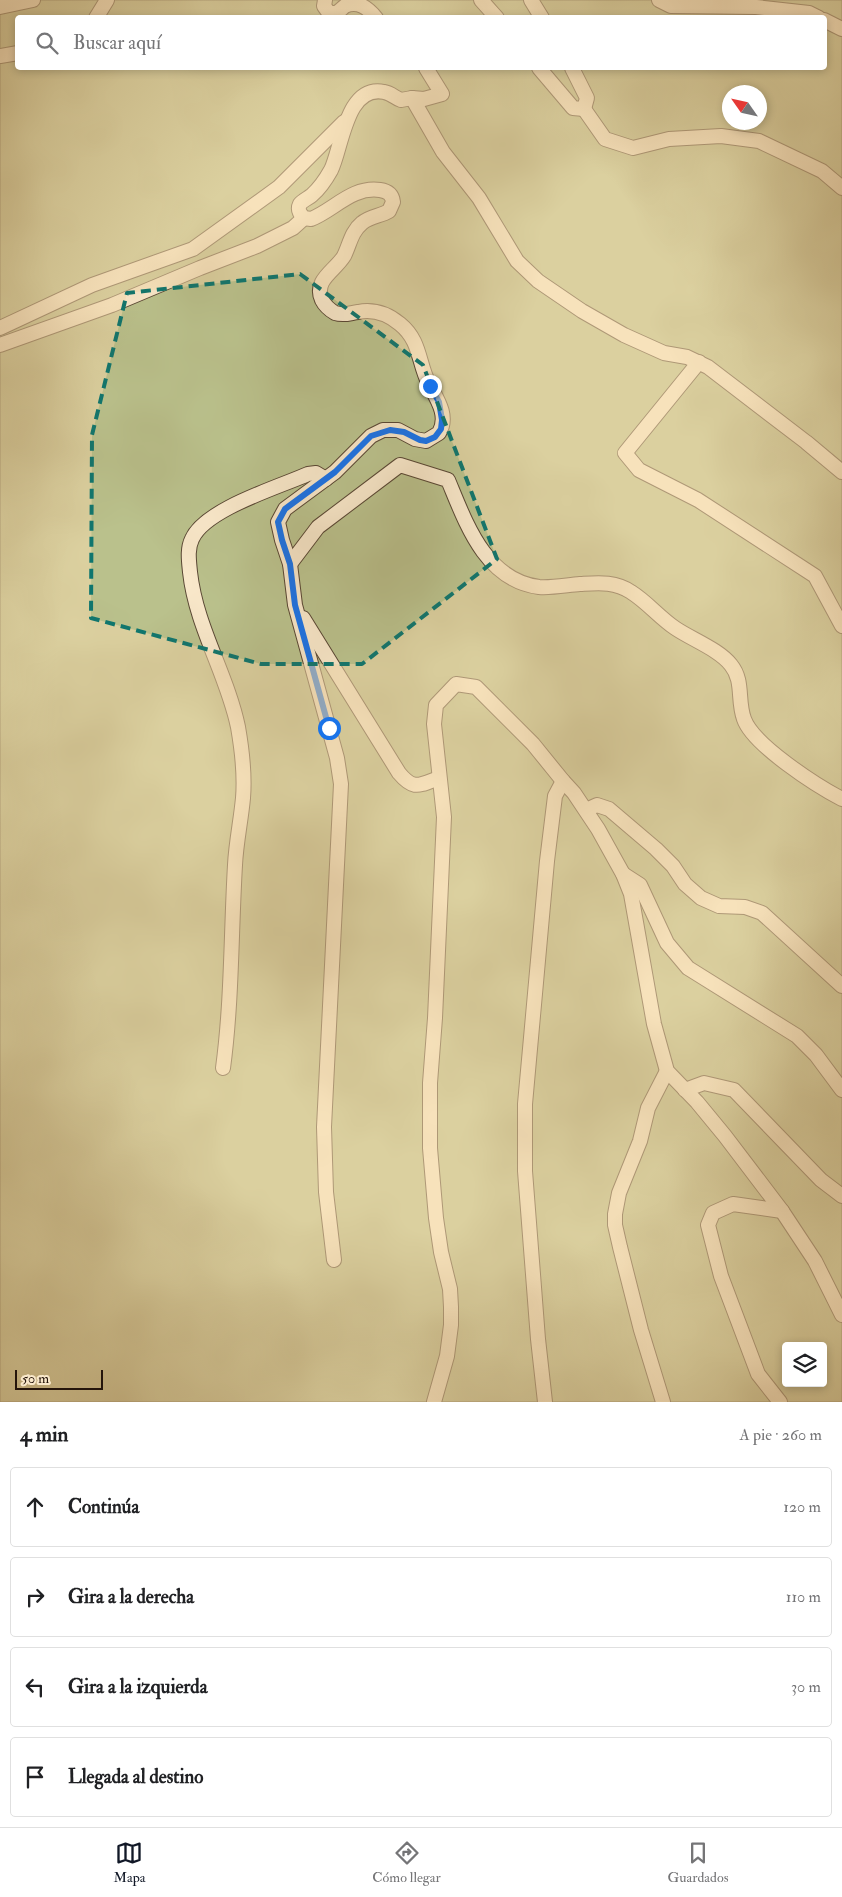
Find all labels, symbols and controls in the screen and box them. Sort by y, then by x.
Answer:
search box [15,15,827,70]
icon: search [33,29,61,57]
text: Buscar aquí [73,31,161,55]
north arrow [722,85,767,130]
route end [419,375,442,398]
route start [318,717,341,740]
map controls [782,1342,827,1387]
button: layers [782,1342,827,1387]
scale bar [15,1367,102,1390]
text: 50 m [22,1370,49,1387]
text: 4 min [20,1421,68,1448]
text: A pie · 260 m [740,1425,822,1445]
icon: ahead [21,1493,49,1521]
text: Continúa [68,1495,139,1519]
text: 120 m [783,1497,821,1517]
icon: right [21,1583,49,1611]
text: Gira a la derecha [68,1585,194,1609]
text: 110 m [786,1587,821,1607]
icon: left [21,1673,49,1701]
text: Gira a la izquierda [68,1675,207,1699]
text: 30 m [791,1677,821,1697]
icon: arrive [21,1763,49,1791]
text: Llegada al destino [68,1765,203,1789]
tab: Mapa [113,1839,145,1886]
tab: Cómo llegar [372,1839,441,1886]
tab: Guardados [668,1839,729,1886]

